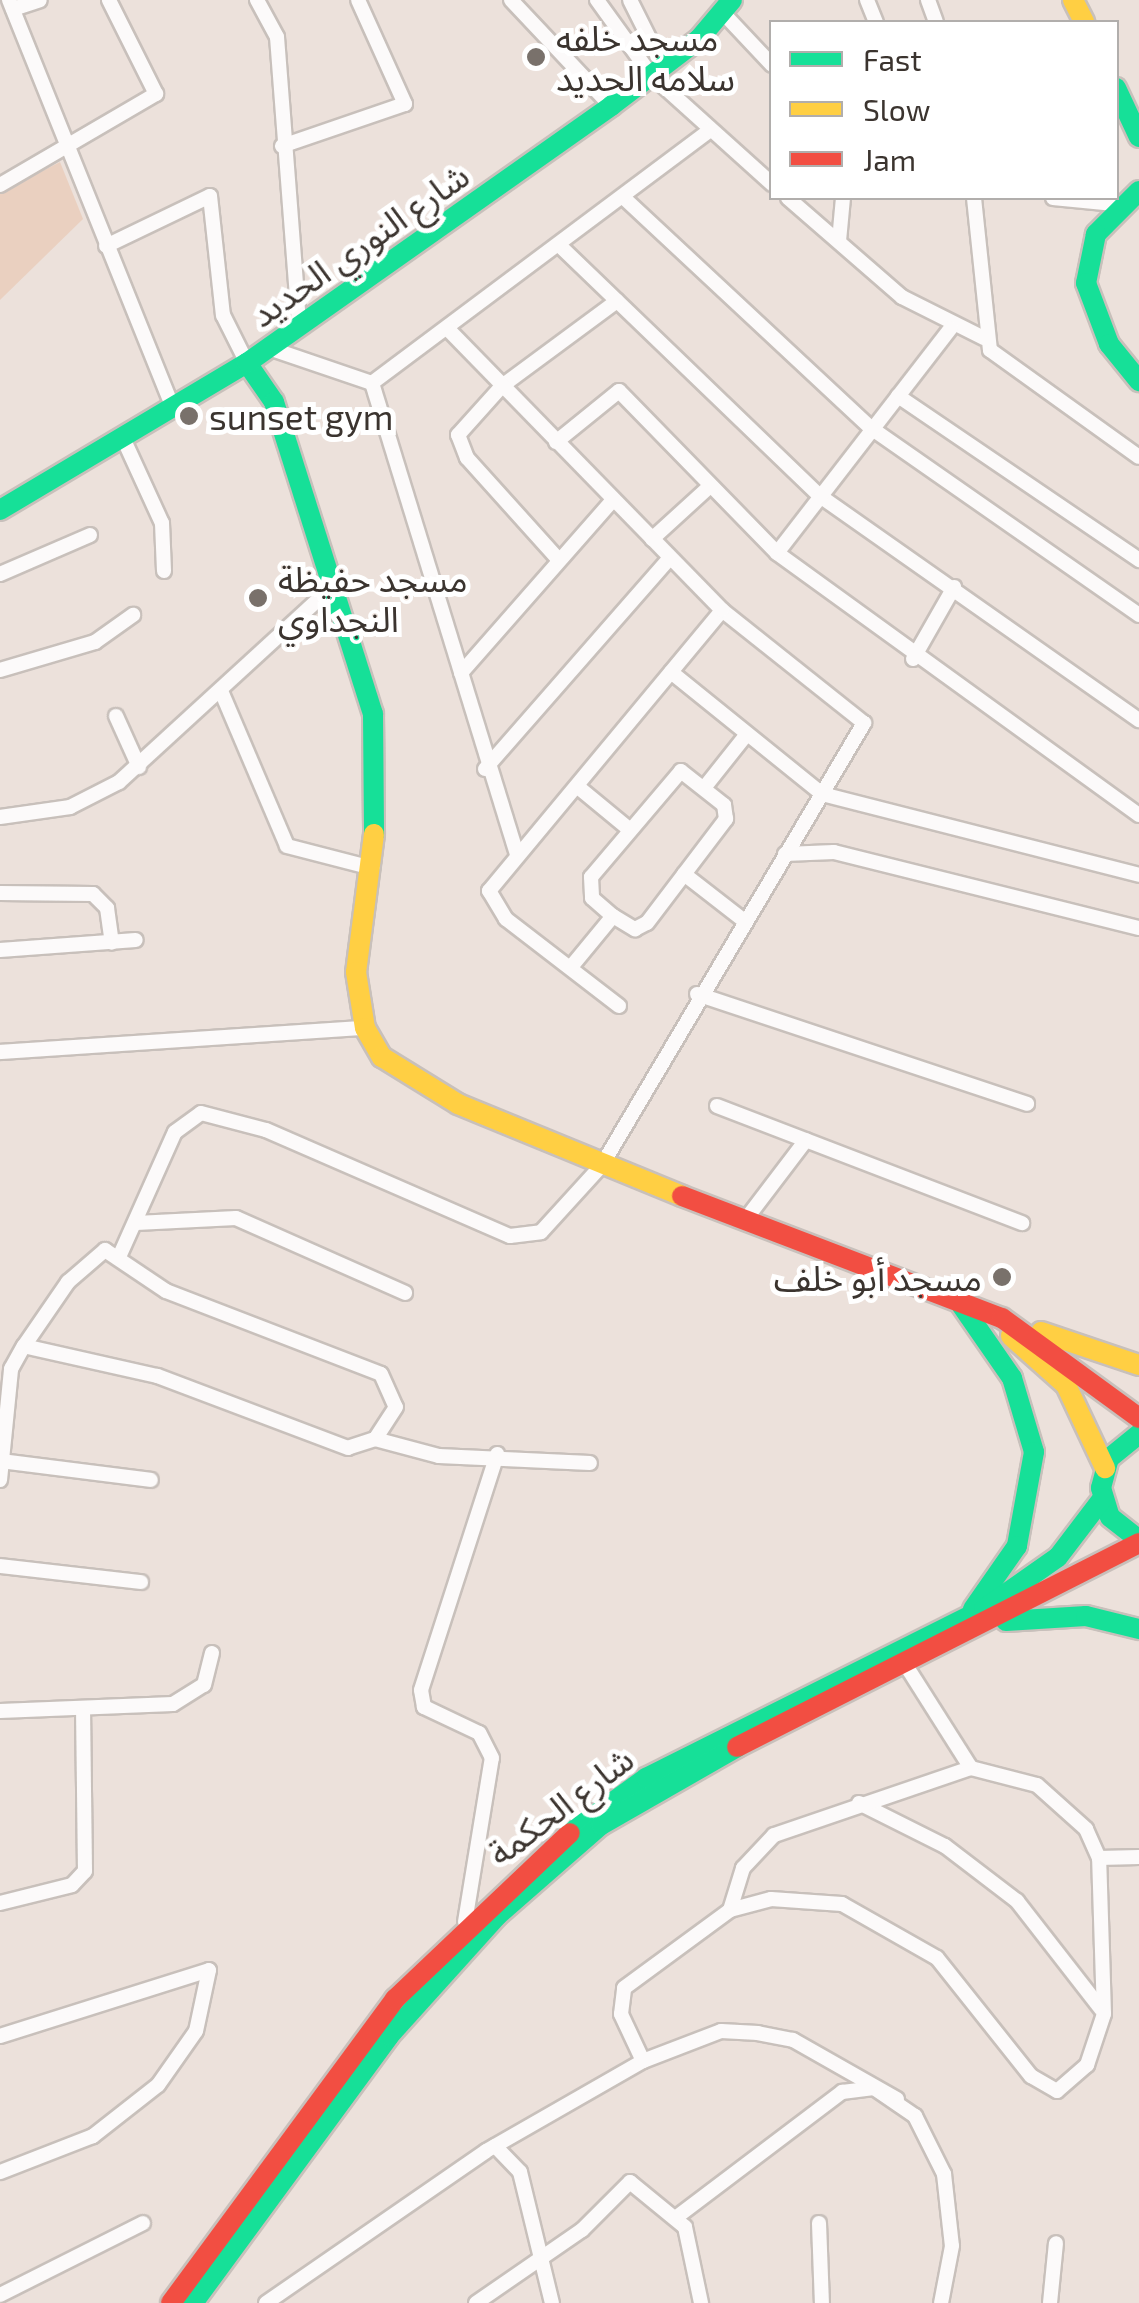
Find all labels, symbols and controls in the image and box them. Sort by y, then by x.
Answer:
place label: مسجد خلفه سلامه الحديد [556,16,735,98]
legend [769,20,1119,200]
text: Fast [863,41,922,77]
marker: مسجد خلفه سلامه الحديد [525,46,547,68]
text: Slow [863,91,930,127]
text: Jam [863,141,916,177]
street label: شارع النوري الحديد [242,153,476,335]
place label: sunset gym [209,395,393,437]
marker: sunset gym [178,405,200,427]
place label: مسجد حفيظة النجداوي [278,557,468,639]
marker: مسجد حفيظة النجداوي [247,587,269,609]
place label: مسجد أبو خلف [774,1256,982,1298]
marker: مسجد أبو خلف [991,1266,1013,1288]
street label: شارع الحكمة [479,1737,641,1873]

